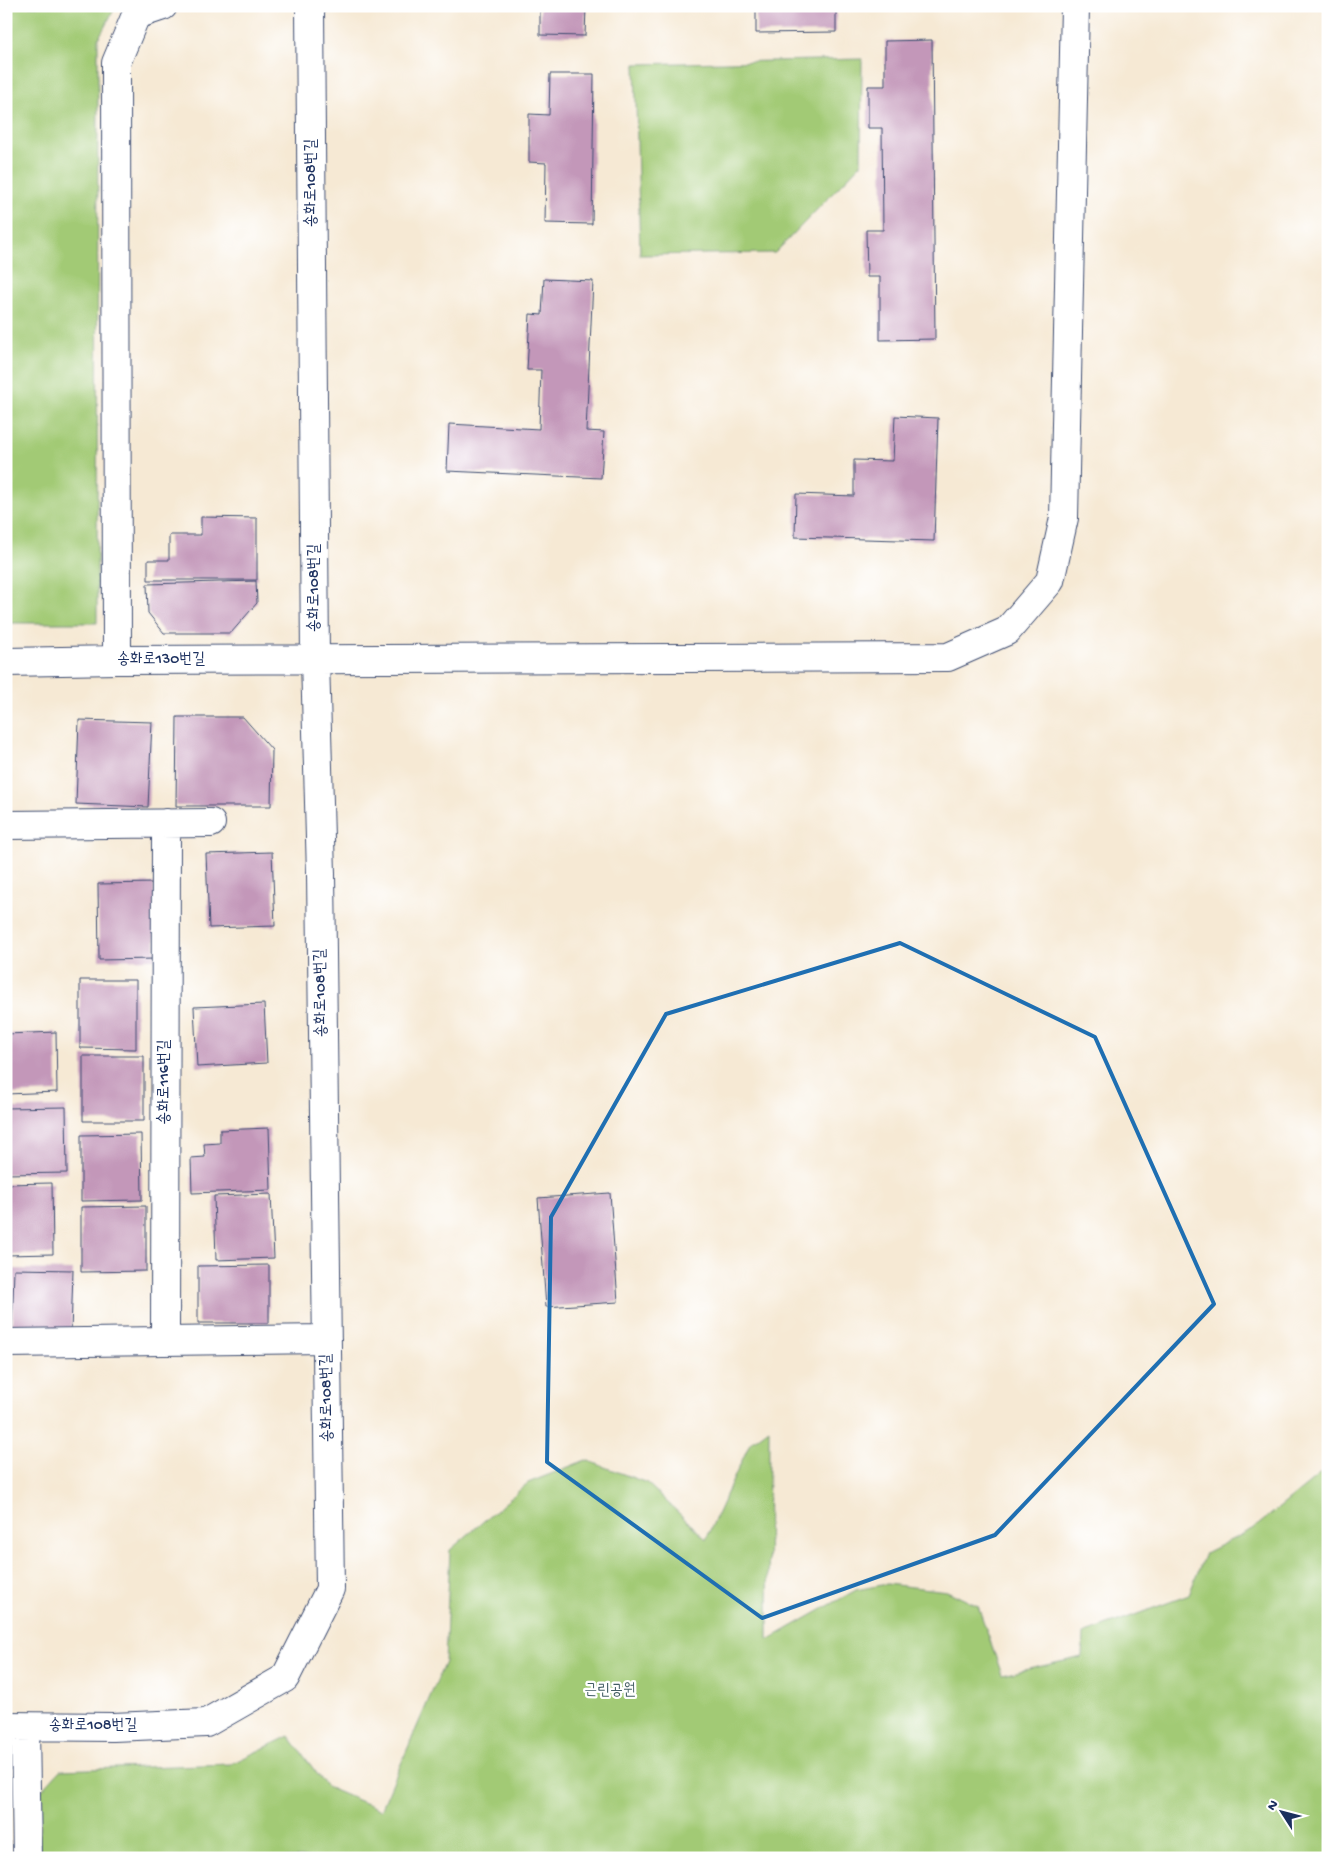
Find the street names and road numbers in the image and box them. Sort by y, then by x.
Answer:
street label: 송화로108번길 [302,139,322,227]
street label: 송화로108번길 [305,544,325,632]
street label: 송화로130번길 [117,650,205,670]
street label: 송화로108번길 [311,948,332,1038]
street label: 송화로116번길 [155,1039,175,1125]
street label: 송화로108번길 [317,1353,338,1443]
street label: 송화로108번길 [49,1716,137,1736]

